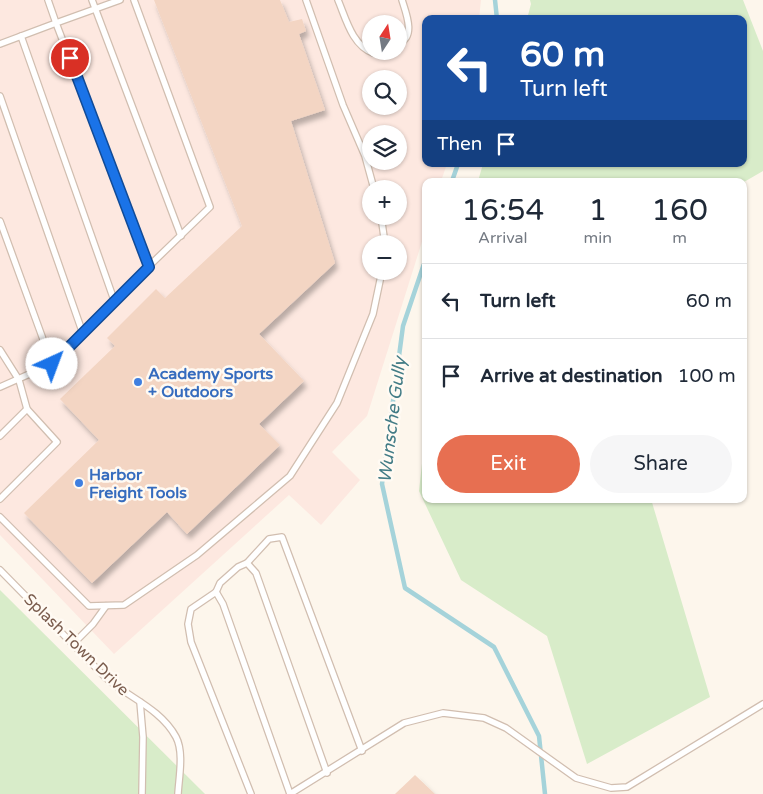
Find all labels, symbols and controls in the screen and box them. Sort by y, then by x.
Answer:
north arrow [362,15,408,60]
map controls [362,15,407,280]
text: 60 m [520,34,605,76]
icon: left [437,35,502,100]
pin [49,37,91,79]
icon: arrive [56,44,84,72]
button: search [362,70,407,115]
text: Turn left [520,76,608,102]
button: layers [362,125,407,170]
icon: arrive [492,130,520,158]
text: Then [437,133,482,155]
button: + [362,180,407,225]
text: 16:54 [461,192,544,229]
text: 1 [588,192,607,229]
text: 160 [651,192,708,229]
text: Arrival [478,228,528,248]
text: min [584,228,612,248]
text: m [672,228,687,248]
button: − [362,235,407,280]
icon: left [437,287,465,315]
text: Turn left [480,290,556,312]
text: 60 m [686,290,732,312]
position arrow [25,337,77,389]
water label: Wunsche Gully [373,353,411,484]
icon: arrive [437,362,465,390]
place label: Academy Sports + Outdoors [148,364,274,402]
text: Arrive at destination [480,365,663,387]
text: 100 m [678,365,736,387]
marker: Academy Sports + Outdoors [132,376,144,388]
button: Exit [437,435,580,493]
button: Share [590,435,732,493]
place label: Harbor Freight Tools [89,465,187,503]
marker: Harbor Freight Tools [73,477,85,489]
street label: Splash Town Drive [19,589,133,700]

